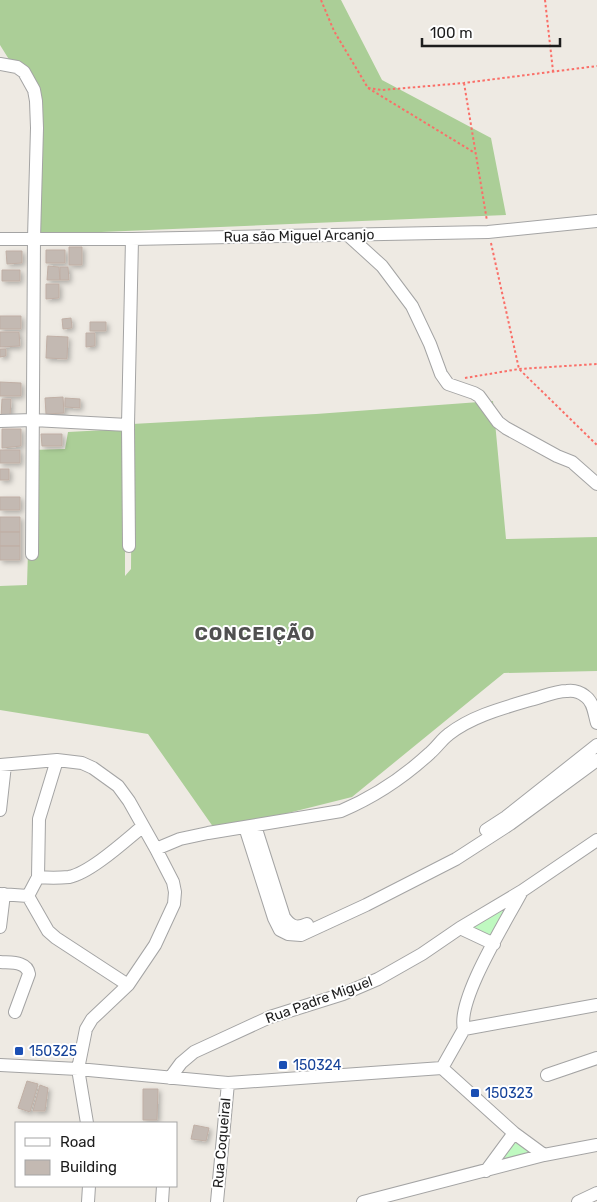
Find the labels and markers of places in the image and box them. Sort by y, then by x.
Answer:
place label: 150325 [29,1043,77,1060]
marker: 150325 [13,1045,25,1057]
place label: 150324 [293,1057,342,1074]
marker: 150324 [277,1059,289,1071]
place label: 150323 [485,1085,533,1102]
marker: 150323 [469,1087,481,1099]

